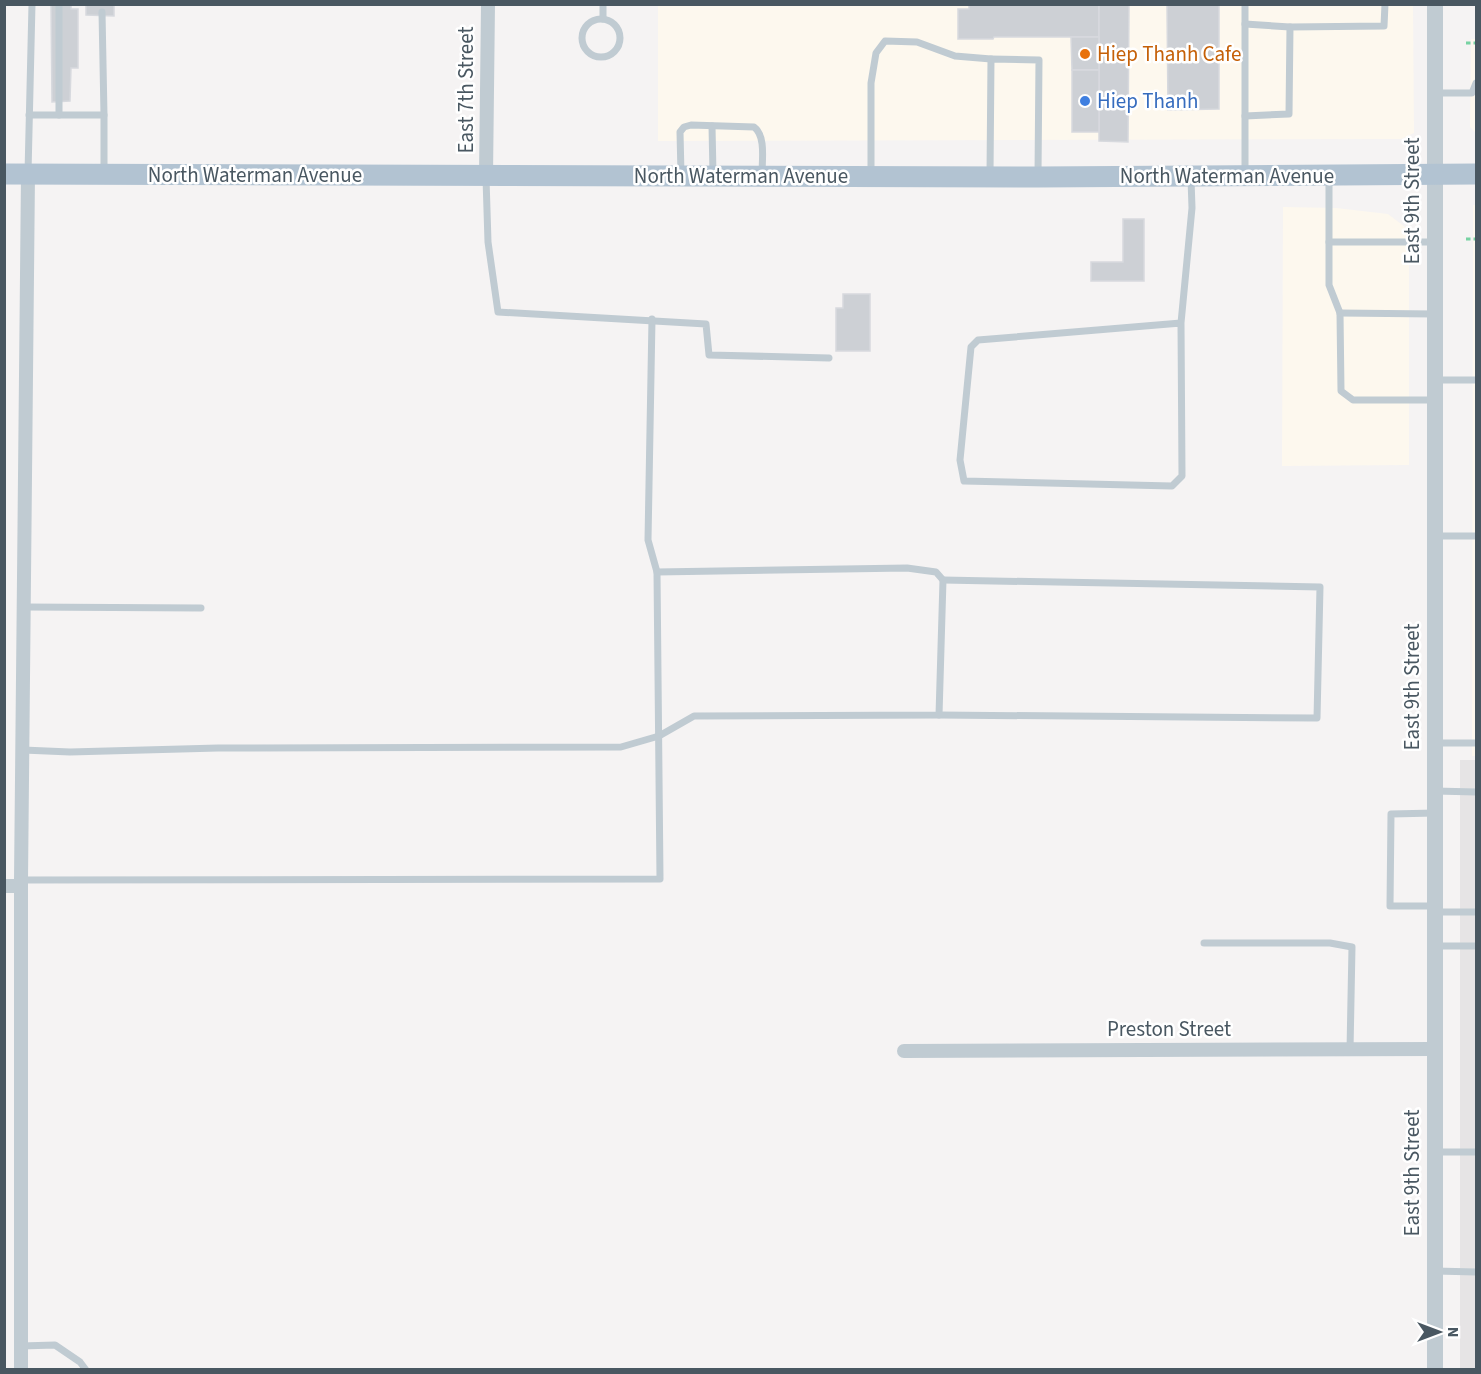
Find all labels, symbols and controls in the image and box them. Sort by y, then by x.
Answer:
street label: East 7th Street [451,26,481,154]
place label: Hiep Thanh Cafe [1097,39,1241,69]
marker: Hiep Thanh Cafe [1078,47,1092,61]
place label: Hiep Thanh [1097,86,1198,116]
marker: Hiep Thanh [1078,94,1092,108]
street label: East 9th Street [1397,137,1427,265]
street label: North Waterman Avenue [148,160,362,190]
street label: North Waterman Avenue [634,161,848,191]
street label: North Waterman Avenue [1120,161,1334,191]
street label: East 9th Street [1397,623,1427,751]
street label: Preston Street [1107,1014,1231,1044]
street label: East 9th Street [1397,1109,1427,1237]
north arrow [1409,1302,1469,1362]
text: N [1442,1327,1464,1337]

